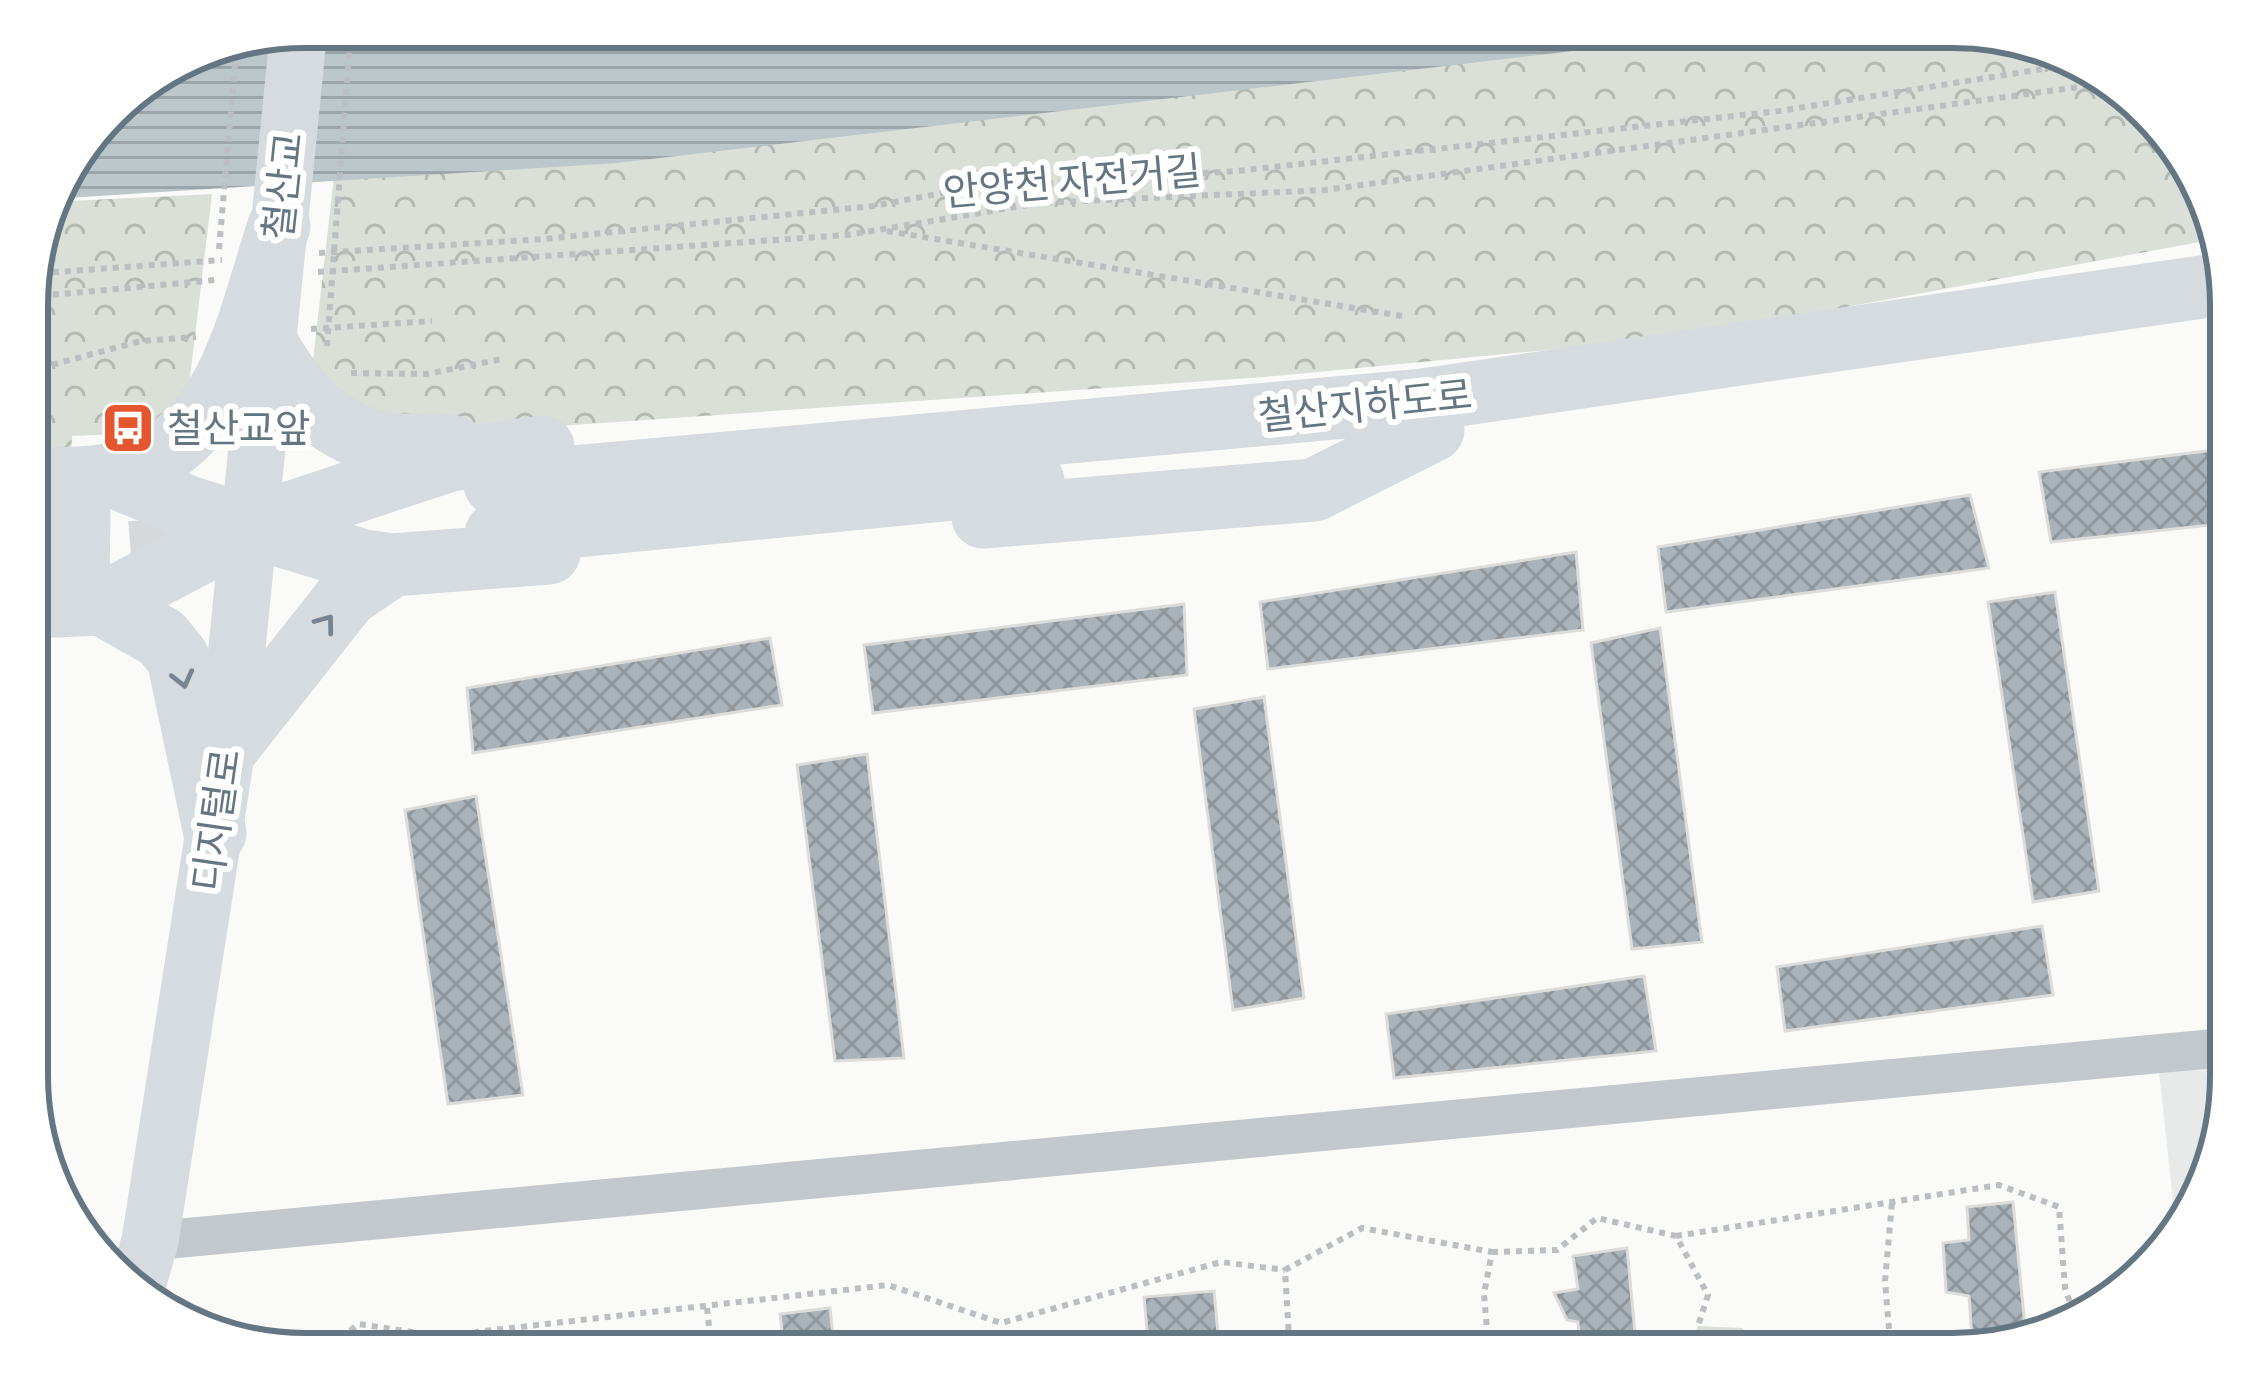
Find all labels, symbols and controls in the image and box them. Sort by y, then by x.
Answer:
street label: 철산교 [252,130,318,243]
street label: 안양천 자전거길 [941,144,1204,222]
street label: 철산지하도로 [1255,368,1475,446]
bus stop icon: 철산교앞 [100,400,156,456]
place label: 철산교앞 [167,402,311,458]
one-way arrow [311,615,333,637]
one-way arrow [169,668,194,689]
street label: 디지털로 [180,745,256,895]

